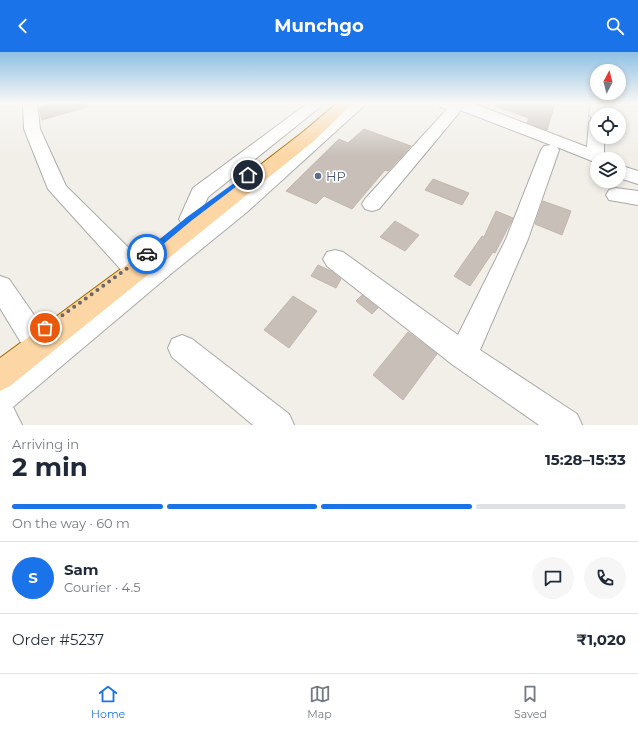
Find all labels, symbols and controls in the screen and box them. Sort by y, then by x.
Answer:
icon: back [12,15,34,37]
text: Munchgo [274,15,364,37]
icon: search [604,15,626,37]
north arrow [590,64,626,100]
map controls [590,64,626,188]
button: locate [590,108,626,144]
button: layers [590,152,626,188]
pin [231,158,265,192]
icon: home [237,164,259,186]
place label: HP [326,168,346,184]
marker: HP [313,171,323,181]
courier [127,234,167,274]
icon: car [136,243,158,265]
pin [28,311,62,345]
icon: bag [34,317,56,339]
text: Arriving in [12,436,79,452]
text: 15:28–15:33 [545,450,626,469]
text: 2 min [12,451,88,483]
text: On the way · 60 m [12,515,130,531]
button: chat [532,557,574,599]
button: phone [584,557,626,599]
text: Sam [64,560,99,579]
text: S [28,568,38,587]
text: Courier · 4.5 [64,579,141,595]
text: Order #5237 [12,630,104,649]
text: ₹1,020 [576,630,626,649]
tab: Home [91,683,125,721]
tab: Map [307,683,332,721]
tab: Saved [514,683,547,721]

